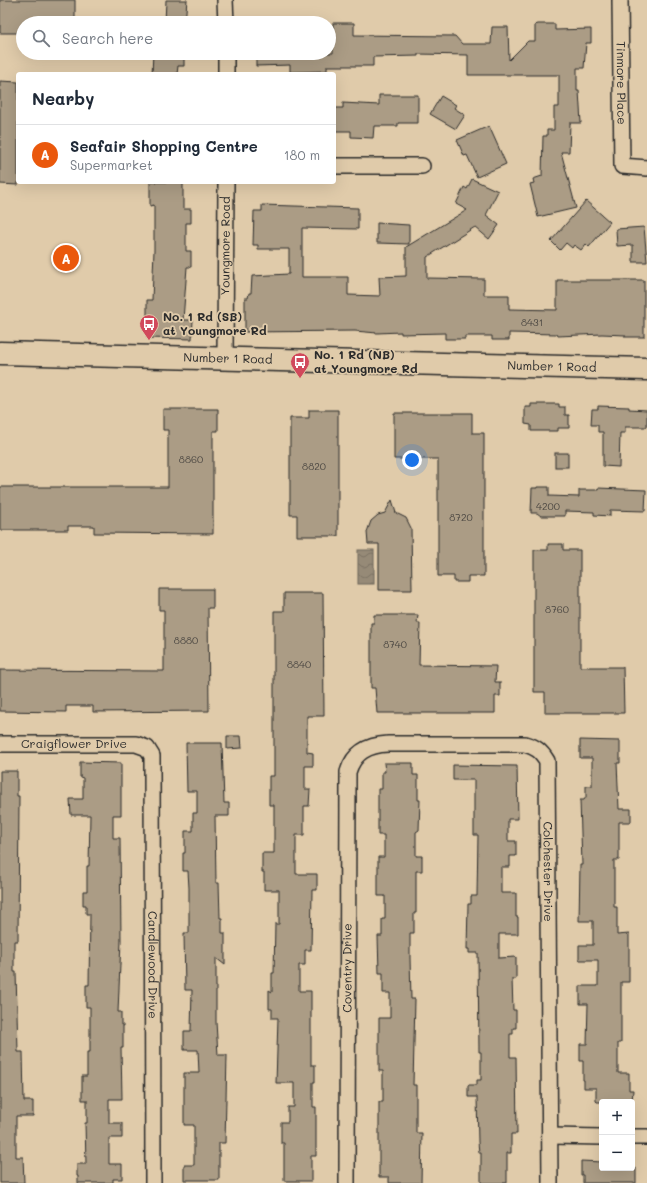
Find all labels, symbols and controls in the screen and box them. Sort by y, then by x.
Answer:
search box [16,16,336,60]
icon: search [30,27,52,49]
text: Search here [62,28,153,48]
street label: Tinmore Place [613,41,631,125]
text: Nearby [32,87,94,109]
text: Seafair Shopping Centre [70,136,258,156]
text: A [40,146,50,163]
text: 180 m [284,146,320,163]
text: Supermarket [70,156,153,173]
street label: Youngmore Road [216,196,233,296]
pin: A [53,243,79,273]
place label: No. 1 Rd (SB) at Youngmore Rd [163,308,267,338]
bus stop icon: No. 1 Rd (SB) at Youngmore Rd [138,313,160,341]
house number: 8431 [521,315,543,329]
place label: No. 1 Rd (NB) at Youngmore Rd [314,346,418,376]
street label: Number 1 Road [183,349,273,367]
bus stop icon: No. 1 Rd (NB) at Youngmore Rd [289,351,311,379]
street label: Number 1 Road [507,357,597,375]
your location [402,450,422,470]
house number: 8860 [179,452,203,466]
house number: 8820 [302,459,326,473]
house number: 4200 [536,499,560,513]
house number: 8720 [449,510,473,524]
house number: 8760 [545,602,569,616]
house number: 8880 [174,633,198,647]
house number: 8740 [383,637,407,651]
house number: 8840 [287,657,311,671]
street label: Craigflower Drive [21,735,127,751]
street label: Colchester Drive [540,821,557,922]
street label: Candlewood Drive [145,911,162,1019]
street label: Coventry Drive [338,923,355,1013]
map controls [599,1099,635,1171]
button: + [599,1099,635,1135]
button: − [599,1135,635,1171]

